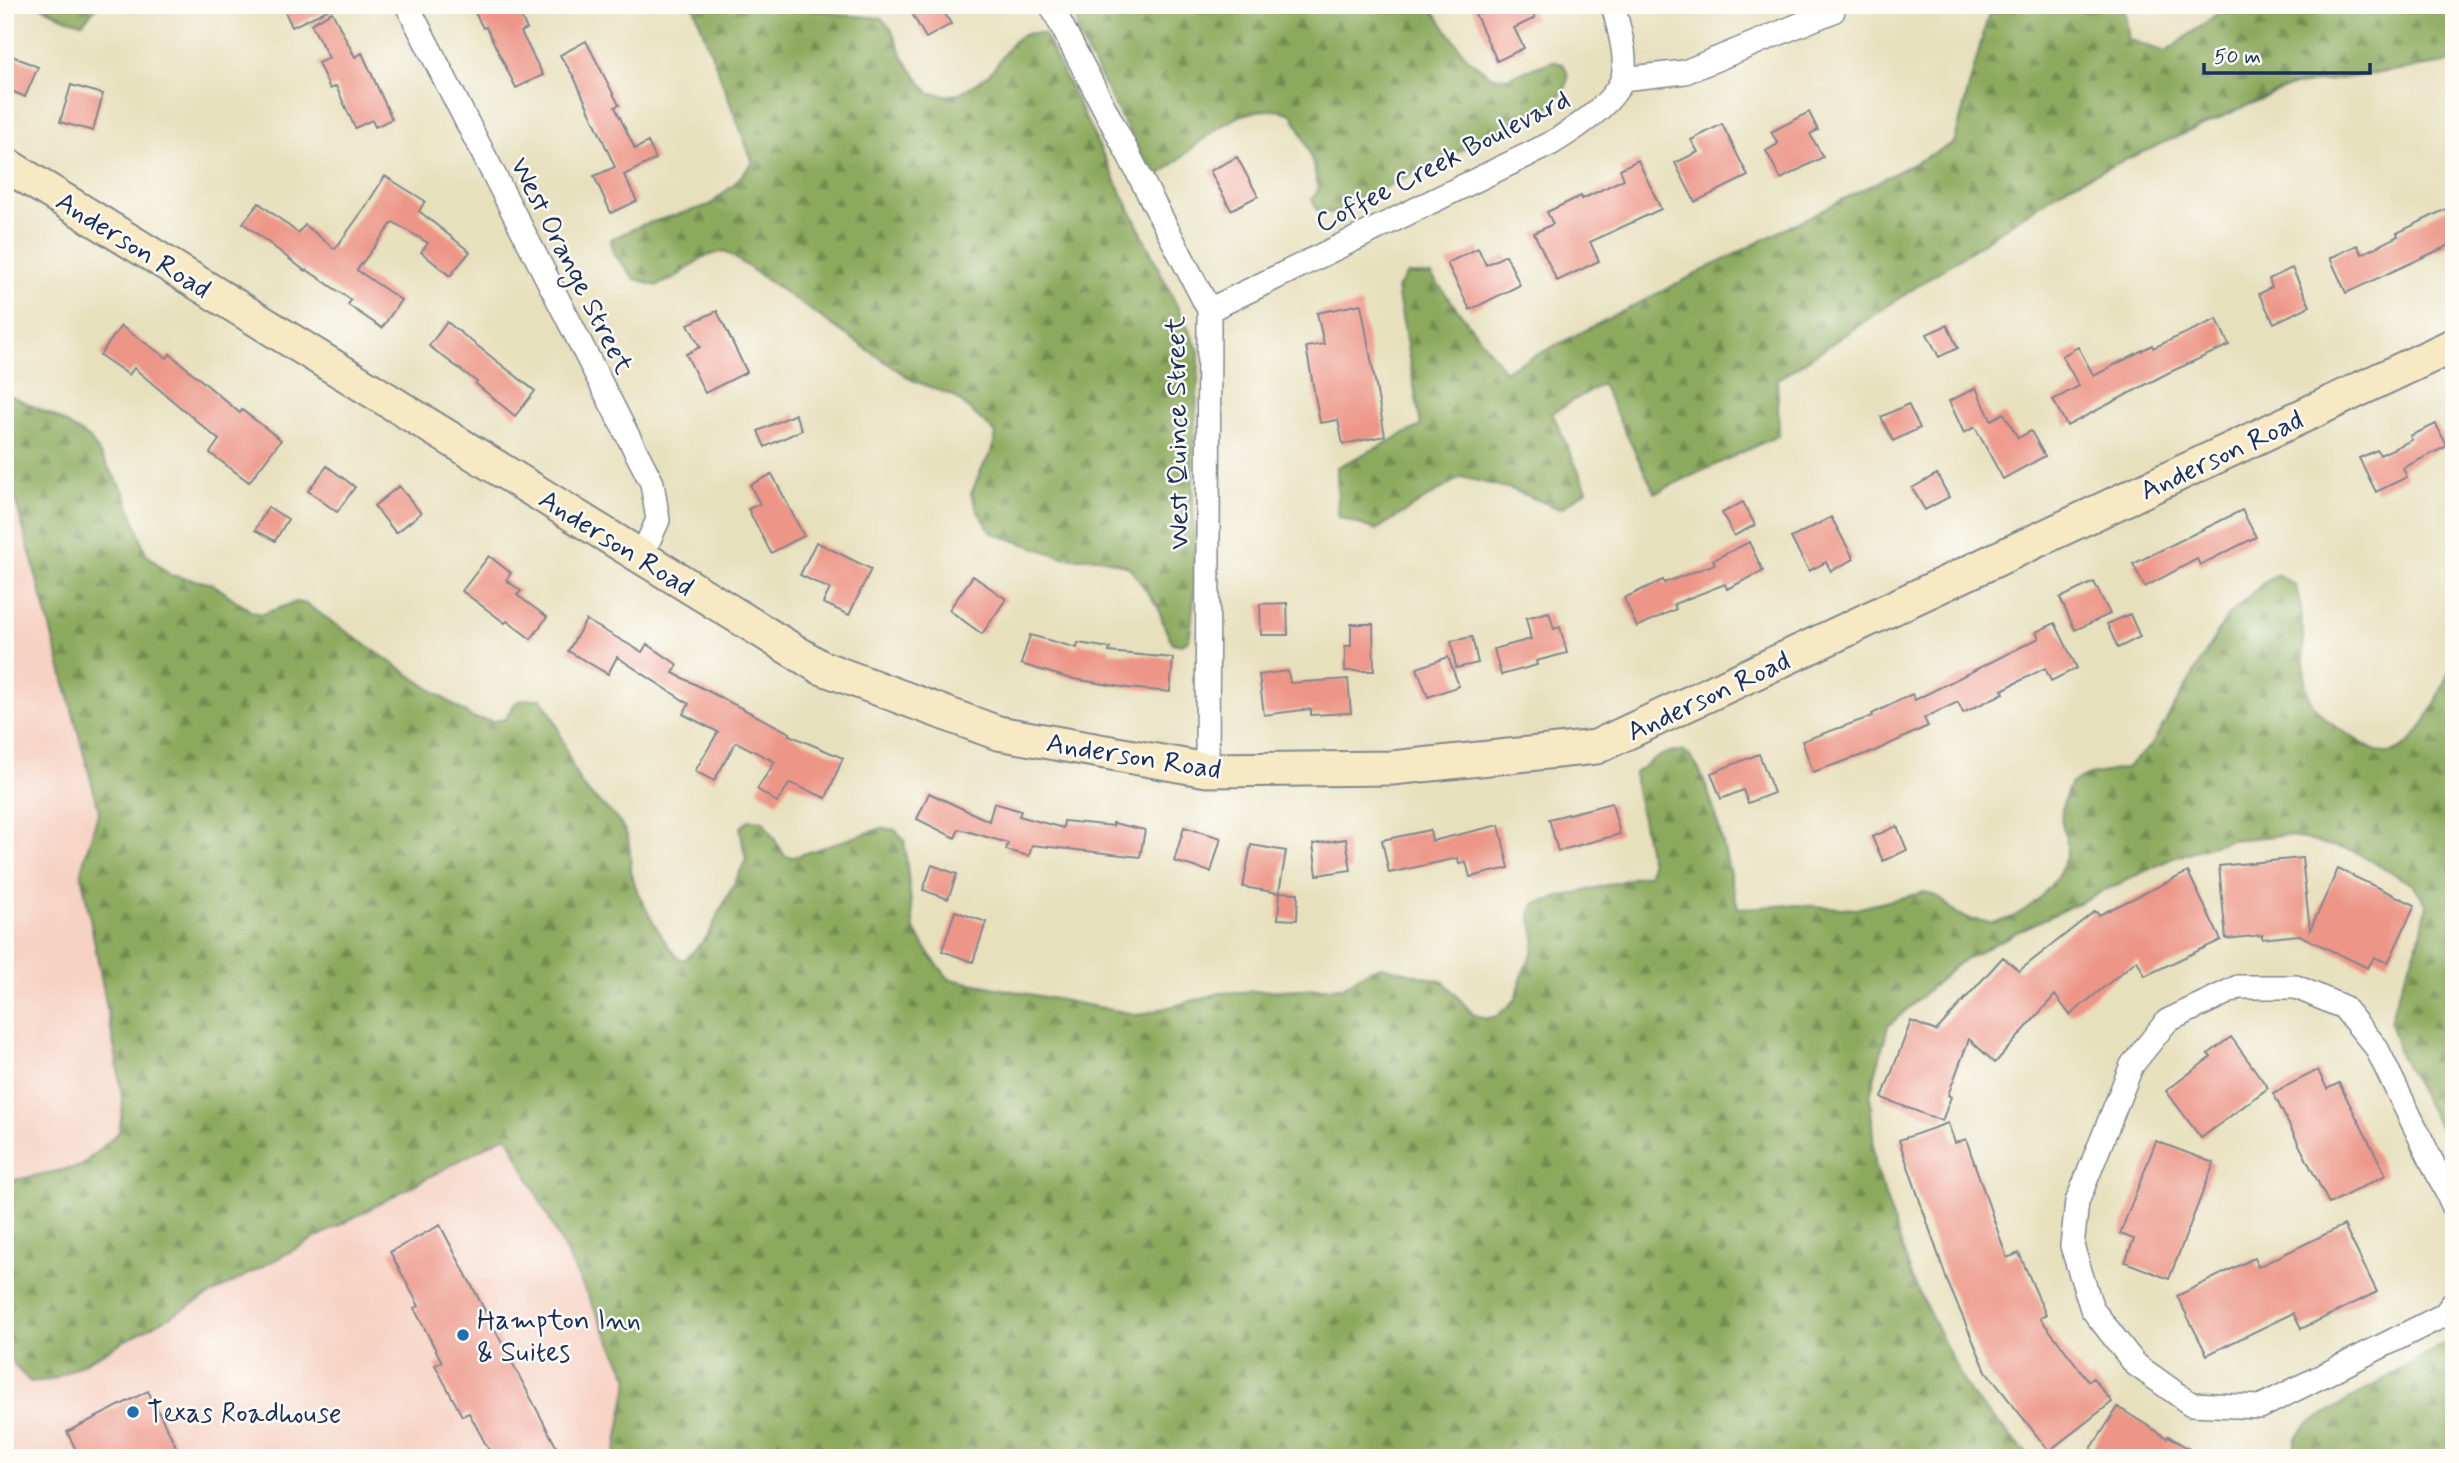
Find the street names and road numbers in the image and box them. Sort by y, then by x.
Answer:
street label: Coffee Creek Boulevard [1309,82,1577,243]
street label: West Orange Street [498,151,642,382]
street label: Anderson Road [48,184,217,309]
street label: West Quince Street [1158,315,1199,550]
street label: Anderson Road [2134,402,2310,510]
street label: Anderson Road [531,482,700,607]
street label: Anderson Road [1621,643,1797,751]
street label: Anderson Road [1044,725,1224,790]

